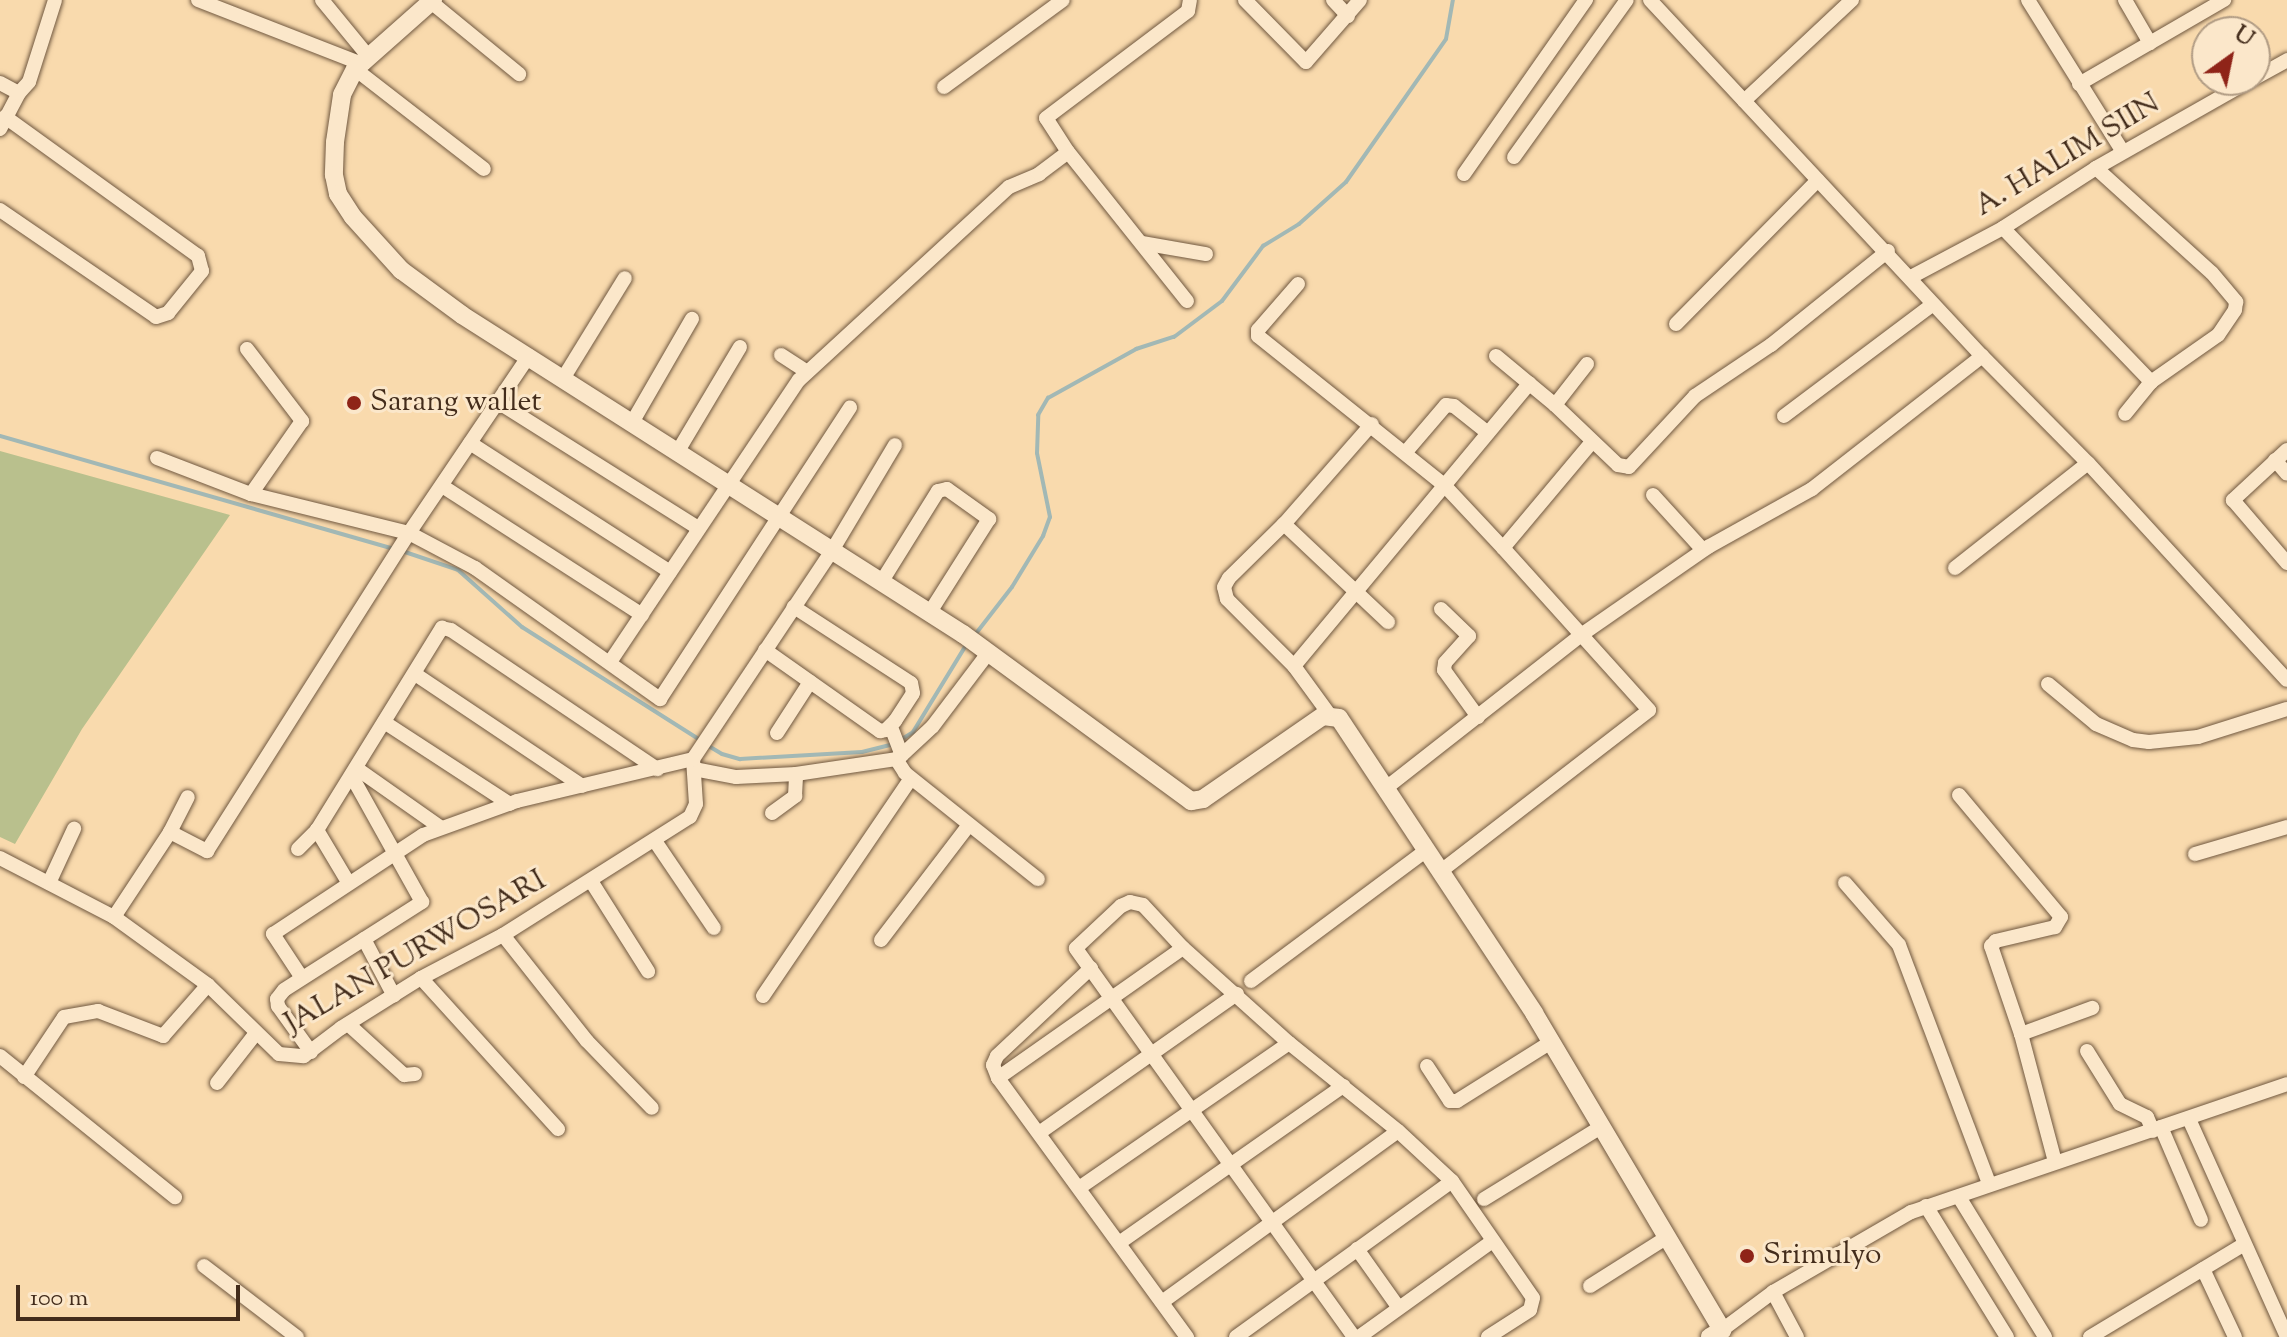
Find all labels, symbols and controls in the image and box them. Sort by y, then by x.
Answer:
north arrow [2191,16,2271,96]
text: U [2227,19,2259,56]
street label: A. HALIM SIIN [1969,87,2167,225]
place label: Sarang wallet [370,385,542,421]
marker: Sarang wallet [345,394,363,412]
street label: JALAN PURWOSARI [279,863,553,1043]
place label: Srimulyo [1763,1238,1881,1274]
marker: Srimulyo [1738,1247,1756,1265]
scale bar [20,1269,244,1319]
text: 100 m [30,1282,88,1316]

